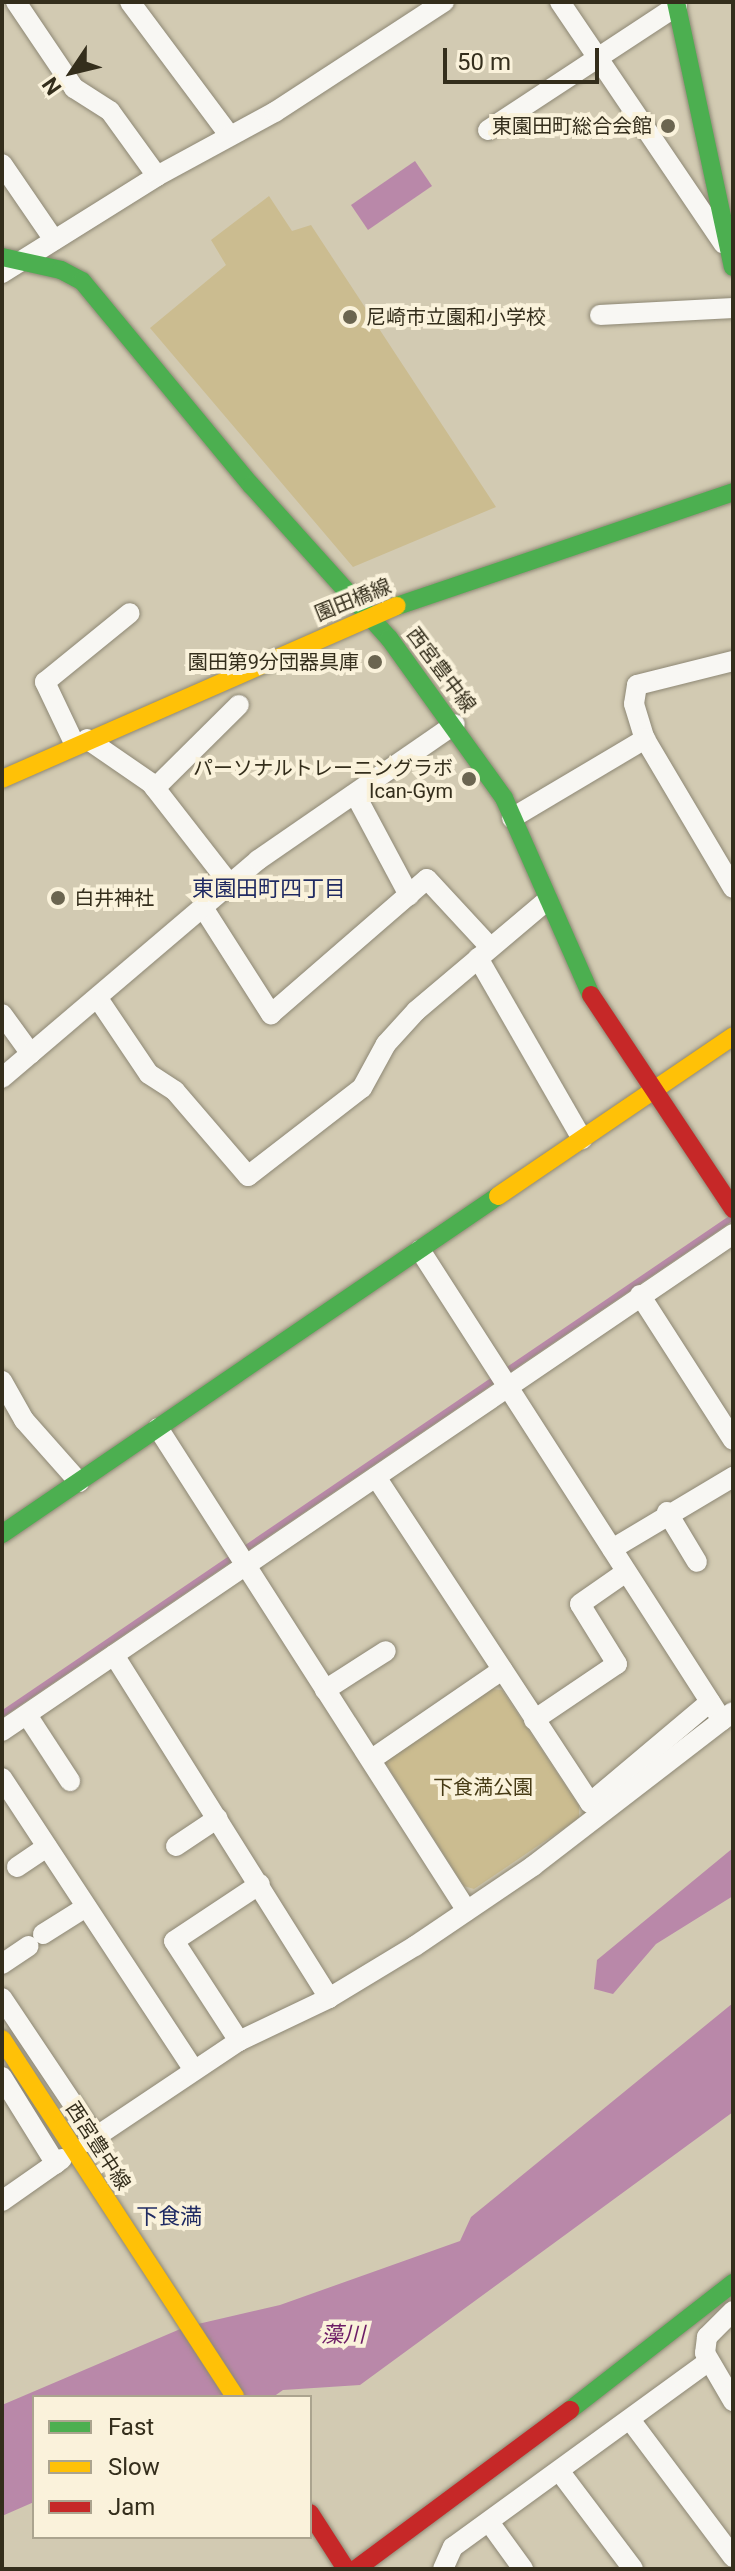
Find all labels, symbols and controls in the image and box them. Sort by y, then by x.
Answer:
north arrow [32,32,112,112]
scale bar [447,32,603,82]
text: 50 m [457,48,511,76]
text: N [37,73,67,100]
place label: 東園田町総合会館 [492,114,652,138]
marker: 東園田町総合会館 [659,117,677,135]
place label: 尼崎市立園和小学校 [366,305,546,329]
marker: 尼崎市立園和小学校 [341,308,359,326]
street label: 園田橋線 [311,574,395,626]
street label: 西宮豊中線 [401,623,481,717]
place label: 園田第9分団器具庫 [188,650,359,674]
marker: 園田第9分団器具庫 [366,653,384,671]
place label: パーソナルトレーニングラボ Ican-Gym [193,756,453,803]
marker: パーソナルトレーニングラボ Ican-Gym [460,770,478,788]
district label: 東園田町四丁目 [192,876,346,902]
place label: 白井神社 [74,886,154,910]
marker: 白井神社 [49,889,67,907]
park label: 下食満公園 [433,1775,533,1799]
street label: 西宮豊中線 [61,2098,135,2194]
district label: 下食満 [136,2204,202,2230]
water label: 藻川 [321,2322,365,2348]
legend [32,2395,312,2539]
text: Fast [108,2413,154,2441]
text: Slow [108,2453,160,2481]
text: Jam [108,2493,155,2521]

